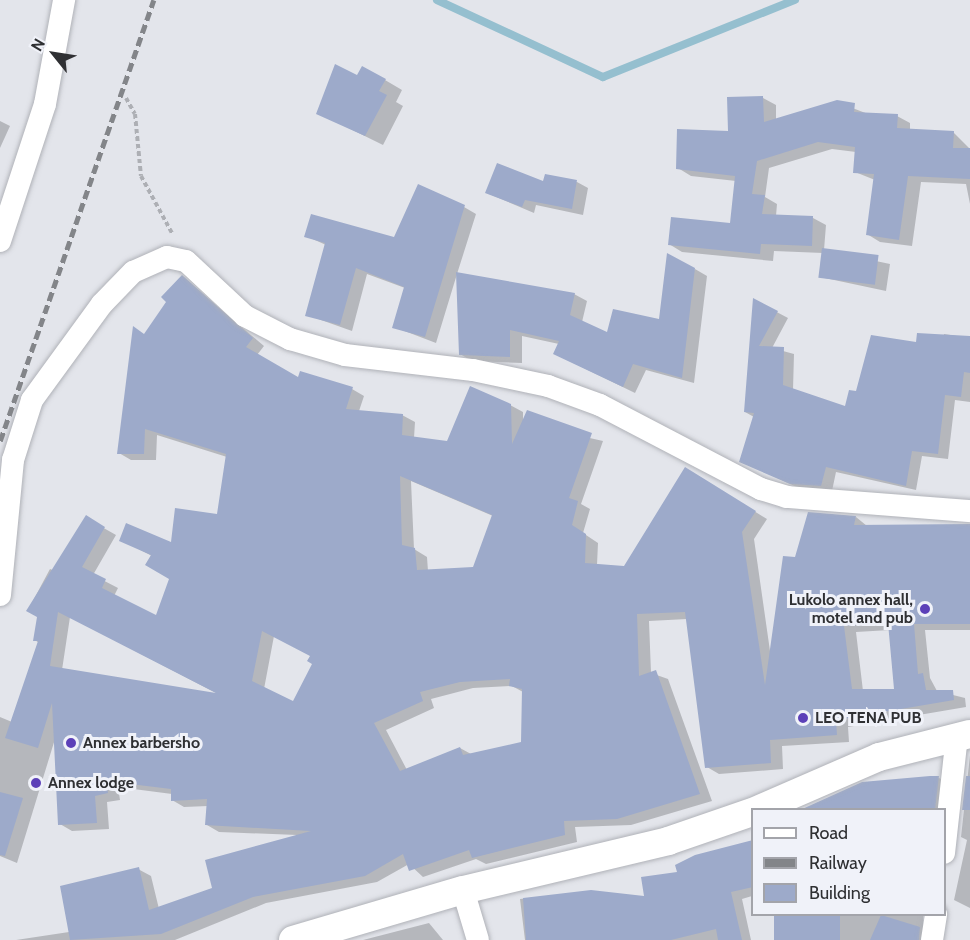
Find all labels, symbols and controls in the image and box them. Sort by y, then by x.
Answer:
north arrow [24,24,84,84]
text: N [27,35,49,54]
place label: Lukolo annex hall, motel and pub [789,590,913,628]
marker: Lukolo annex hall, motel and pub [918,602,932,616]
place label: LEO TENA PUB [815,708,922,728]
marker: LEO TENA PUB [796,711,810,725]
place label: Annex barbersho [83,733,200,753]
marker: Annex barbersho [64,736,78,750]
place label: Annex lodge [48,773,134,793]
marker: Annex lodge [29,776,43,790]
legend [751,808,946,916]
text: Road [809,822,848,844]
text: Railway [809,852,867,874]
text: Building [809,882,870,904]

